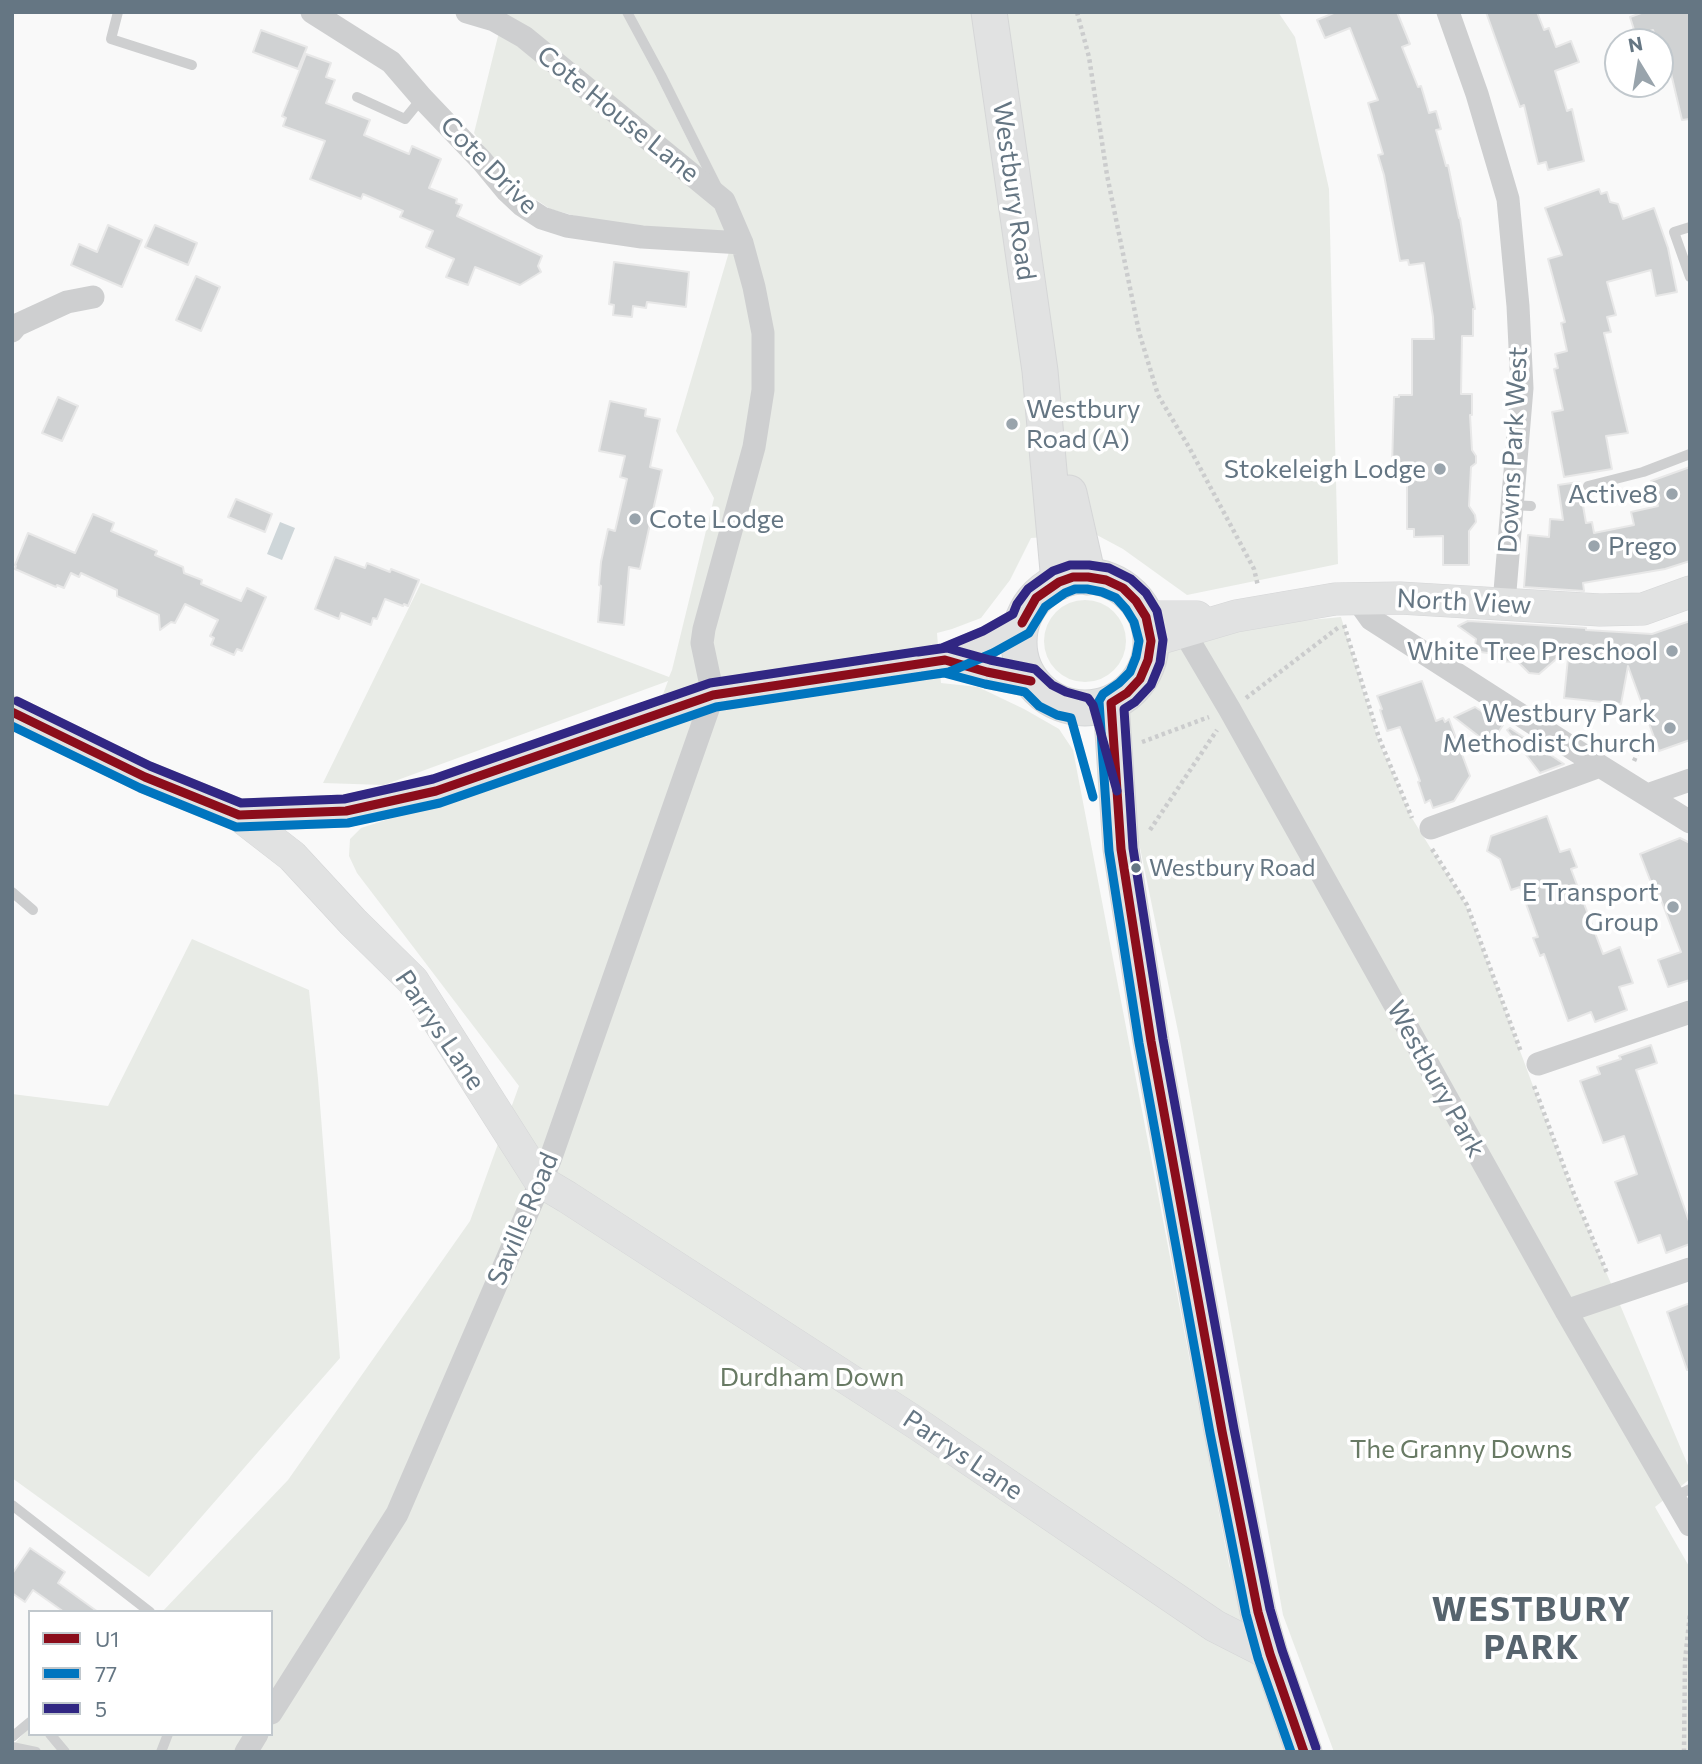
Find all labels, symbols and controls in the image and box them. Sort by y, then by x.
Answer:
north arrow [1604,28,1674,98]
text: N [1626,31,1644,57]
street label: Cote House Lane [531,39,705,189]
street label: Westbury Road [986,100,1042,282]
street label: Cote Drive [434,110,544,220]
street label: Downs Park West [1492,346,1534,554]
place label: Westbury Road (A) [1026,393,1141,454]
marker: Westbury Road (A) [1004,416,1020,432]
place label: Stokeleigh Lodge [1224,453,1426,485]
marker: Stokeleigh Lodge [1432,461,1448,477]
place label: Active8 [1568,478,1658,510]
marker: Active8 [1664,486,1680,502]
place label: Cote Lodge [649,503,784,535]
marker: Cote Lodge [627,511,643,527]
place label: Prego [1608,530,1677,562]
marker: Prego [1586,538,1602,554]
street label: North View [1396,583,1532,621]
place label: White Tree Preschool [1407,635,1658,667]
marker: White Tree Preschool [1664,643,1680,659]
place label: Westbury Park Methodist Church [1443,697,1656,758]
marker: Westbury Park Methodist Church [1662,720,1678,736]
place label: Westbury Road [1149,854,1315,882]
marker: Westbury Road [1129,861,1143,875]
place label: E Transport Group [1522,876,1659,938]
marker: E Transport Group [1665,899,1681,915]
street label: Parrys Lane [389,964,491,1096]
street label: Westbury Park [1380,995,1492,1163]
street label: Saville Road [481,1148,565,1290]
park label: Durdham Down [720,1361,904,1393]
street label: Parrys Lane [897,1404,1029,1506]
park label: The Granny Downs [1350,1433,1572,1465]
district label: WESTBURY PARK [1433,1590,1631,1668]
legend [28,1610,273,1736]
text: U1 [95,1626,119,1651]
text: 77 [95,1661,117,1686]
text: 5 [95,1696,107,1721]

